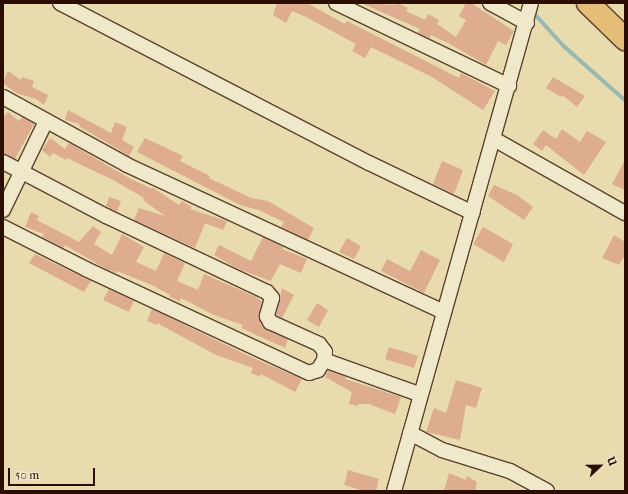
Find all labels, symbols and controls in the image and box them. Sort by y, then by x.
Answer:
north arrow [580,446,620,486]
text: U [604,455,619,468]
scale bar [10,460,97,486]
text: 50 m [15,468,39,482]

